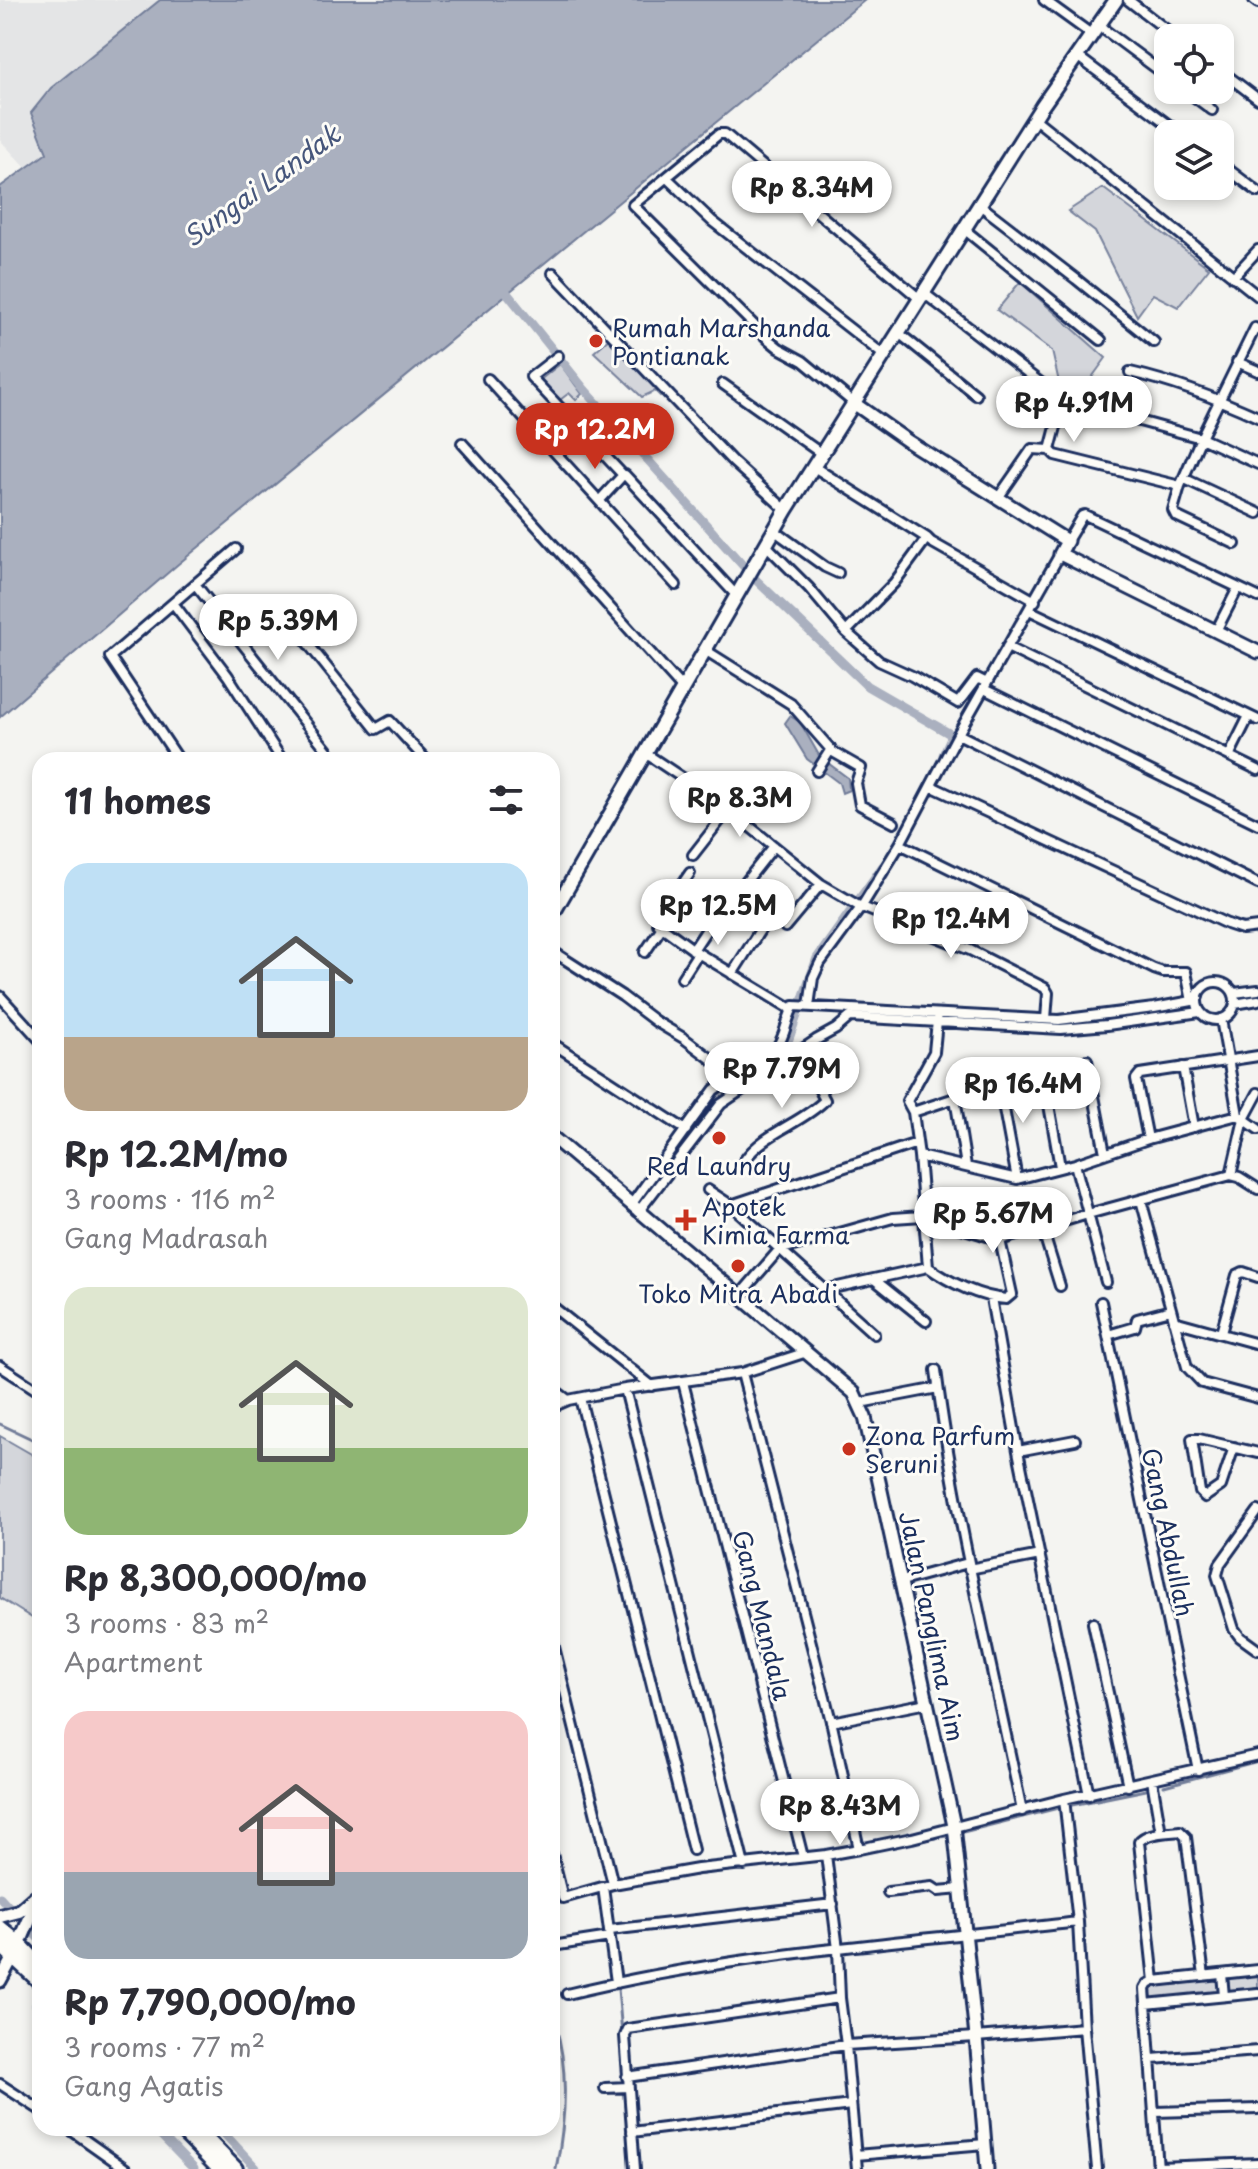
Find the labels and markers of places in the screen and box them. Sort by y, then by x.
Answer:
pin: Rp 8.34M [729,161,895,229]
place label: Rumah Marshanda Pontianak [612,309,831,373]
marker: Rumah Marshanda Pontianak [587,332,605,350]
pin: Rp 4.91M [991,376,1157,444]
pin: Rp 12.2M [512,403,678,471]
pin: Rp 5.39M [195,594,361,662]
pin: Rp 8.3M [666,771,814,839]
pin: Rp 12.5M [635,879,801,947]
pin: Rp 12.4M [868,892,1034,960]
pin: Rp 7.79M [699,1042,865,1110]
pin: Rp 16.4M [940,1057,1106,1125]
marker: Red Laundry [710,1129,728,1147]
place label: Red Laundry [647,1147,791,1183]
pin: Rp 5.67M [910,1187,1076,1255]
place label: Apotek Kimia Farma [702,1188,850,1252]
marker: Apotek Kimia Farma [677,1211,695,1229]
marker: Toko Mitra Abadi [729,1257,747,1275]
place label: Toko Mitra Abadi [638,1275,838,1311]
place label: Zona Parfum Seruni [865,1417,1015,1481]
marker: Zona Parfum Seruni [840,1440,858,1458]
pin: Rp 8.43M [757,1779,923,1847]

